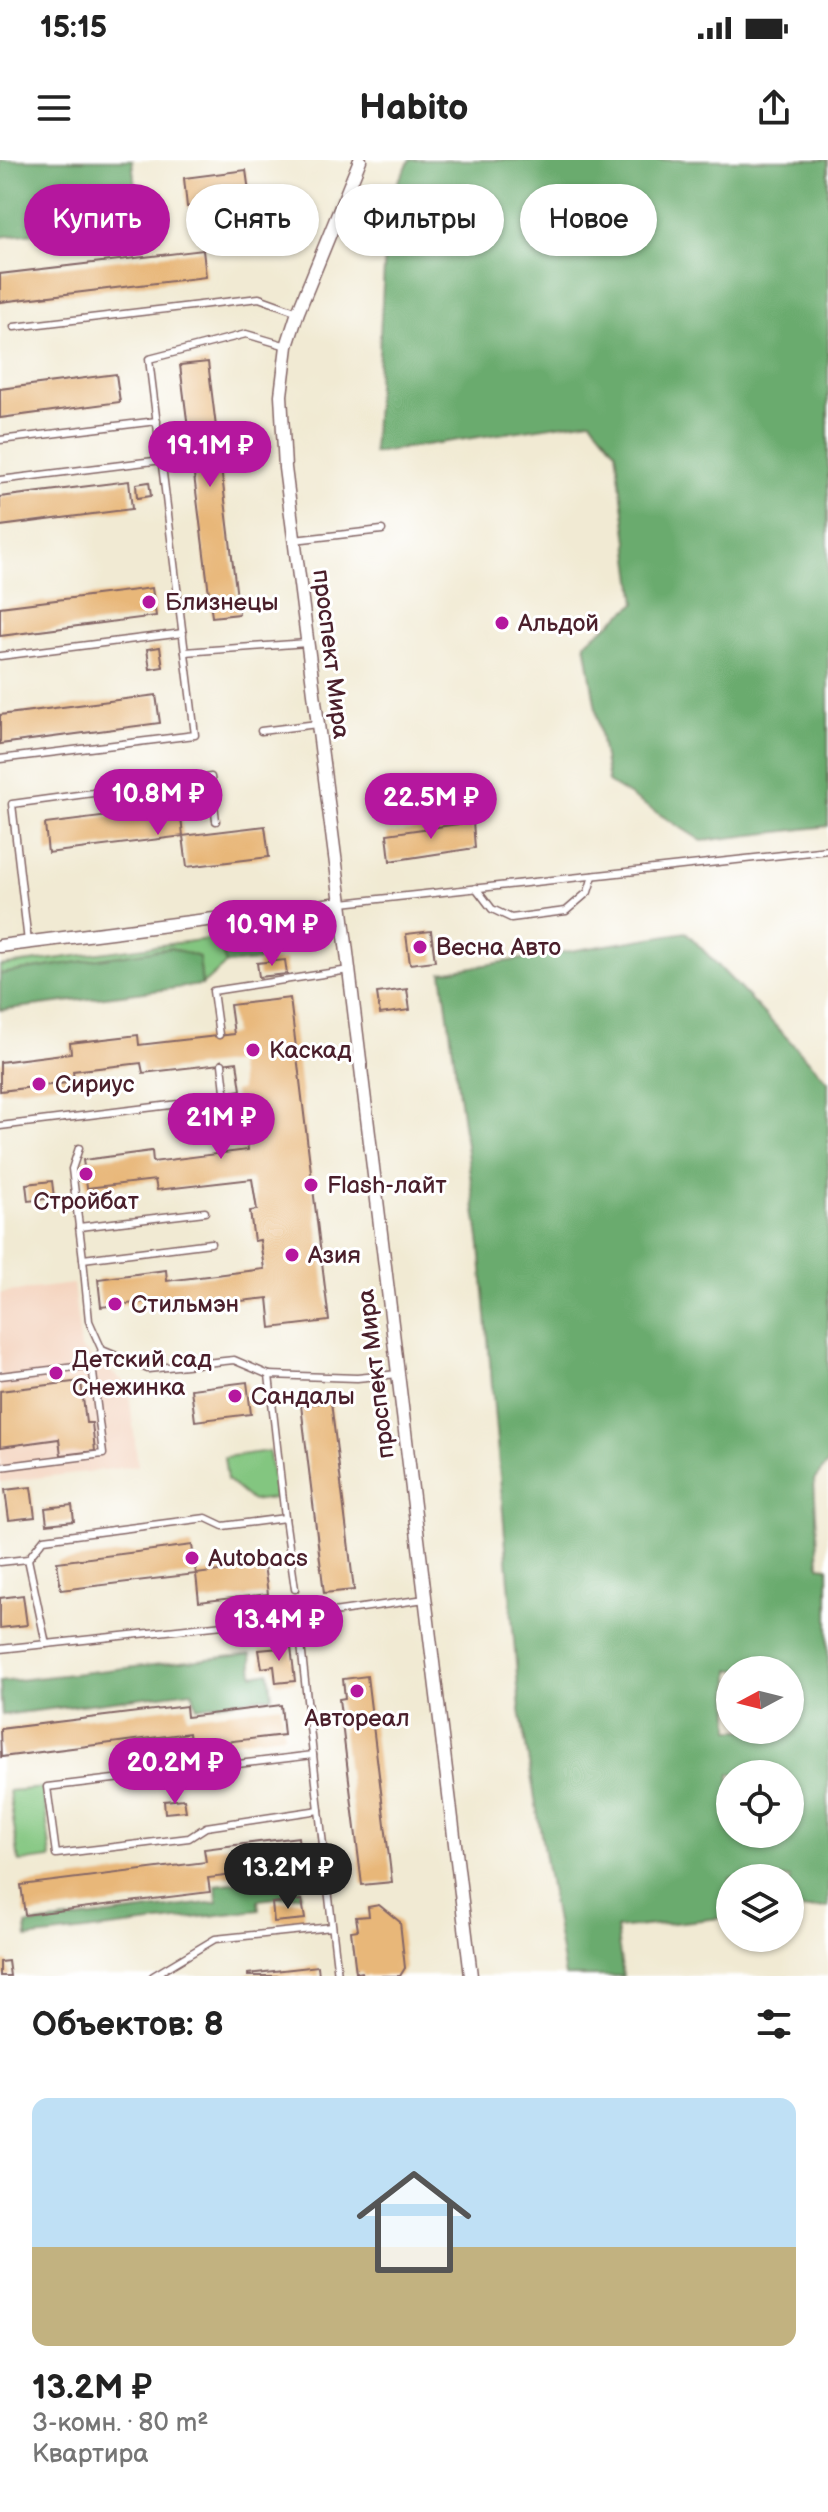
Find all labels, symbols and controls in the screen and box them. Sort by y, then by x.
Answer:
text: 15:15 [40,10,107,46]
icon: menu [32,86,76,130]
icon: share [752,86,796,130]
text: Habito [359,87,469,130]
chip: Купить [24,184,170,256]
chip: Снять [186,184,319,256]
chip: Фильтры [335,184,504,256]
chip: Новое [520,184,657,256]
pin: 19.1M ₽ [136,421,284,489]
text: 19.1M ₽ [166,431,254,462]
street label: проспект Мира [306,568,356,740]
place label: Близнецы [165,588,279,617]
marker: Близнецы [140,593,158,611]
place label: Альдой [517,609,599,638]
marker: Альдой [493,614,511,632]
pin: 10.8M ₽ [84,769,232,837]
pin: 22.5M ₽ [357,773,505,841]
text: 10.8M ₽ [111,779,205,810]
text: 22.5M ₽ [383,783,479,814]
pin: 10.9M ₽ [198,900,346,968]
text: 10.9M ₽ [226,910,318,941]
place label: Весна Авто [436,933,561,962]
marker: Весна Авто [411,938,429,956]
place label: Каскад [269,1036,352,1065]
marker: Каскад [244,1041,262,1059]
place label: Сириус [55,1070,135,1099]
marker: Сириус [30,1075,48,1093]
pin: 21M ₽ [165,1093,277,1161]
text: 21M ₽ [186,1103,256,1134]
marker: Стройбат [77,1165,95,1183]
place label: Flash-лайт [327,1171,447,1200]
marker: Flash-лайт [302,1176,320,1194]
place label: Стройбат [33,1187,139,1216]
place label: Азия [307,1241,361,1270]
marker: Азия [283,1246,301,1264]
street label: проспект Мира [351,1288,401,1460]
place label: Стильмэн [131,1290,239,1319]
marker: Стильмэн [106,1295,124,1313]
place label: Детский сад Снежинка [72,1345,212,1402]
marker: Детский сад Снежинка [47,1364,65,1382]
place label: Сандалы [251,1382,355,1411]
marker: Сандалы [226,1387,244,1405]
place label: Autobacs [208,1544,308,1573]
marker: Autobacs [183,1549,201,1567]
pin: 13.4M ₽ [205,1595,353,1663]
text: 13.4M ₽ [233,1605,325,1636]
north arrow [716,1656,804,1744]
map controls [716,1656,804,1952]
marker: Автореал [348,1682,366,1700]
place label: Автореал [303,1704,410,1733]
pin: 20.2M ₽ [101,1738,249,1806]
text: 20.2M ₽ [126,1748,224,1779]
button: locate [716,1760,804,1848]
pin: 13.2M ₽ [214,1843,362,1911]
text: 13.2M ₽ [242,1853,334,1884]
button: layers [716,1864,804,1952]
icon: filters [752,2002,796,2046]
text: Объектов: 8 [32,2004,224,2045]
icon: home [342,2150,486,2294]
text: 13.2M ₽ [32,2367,152,2408]
text: 3-комн. · 80 m² [32,2408,209,2439]
text: Квартира [32,2439,149,2470]

